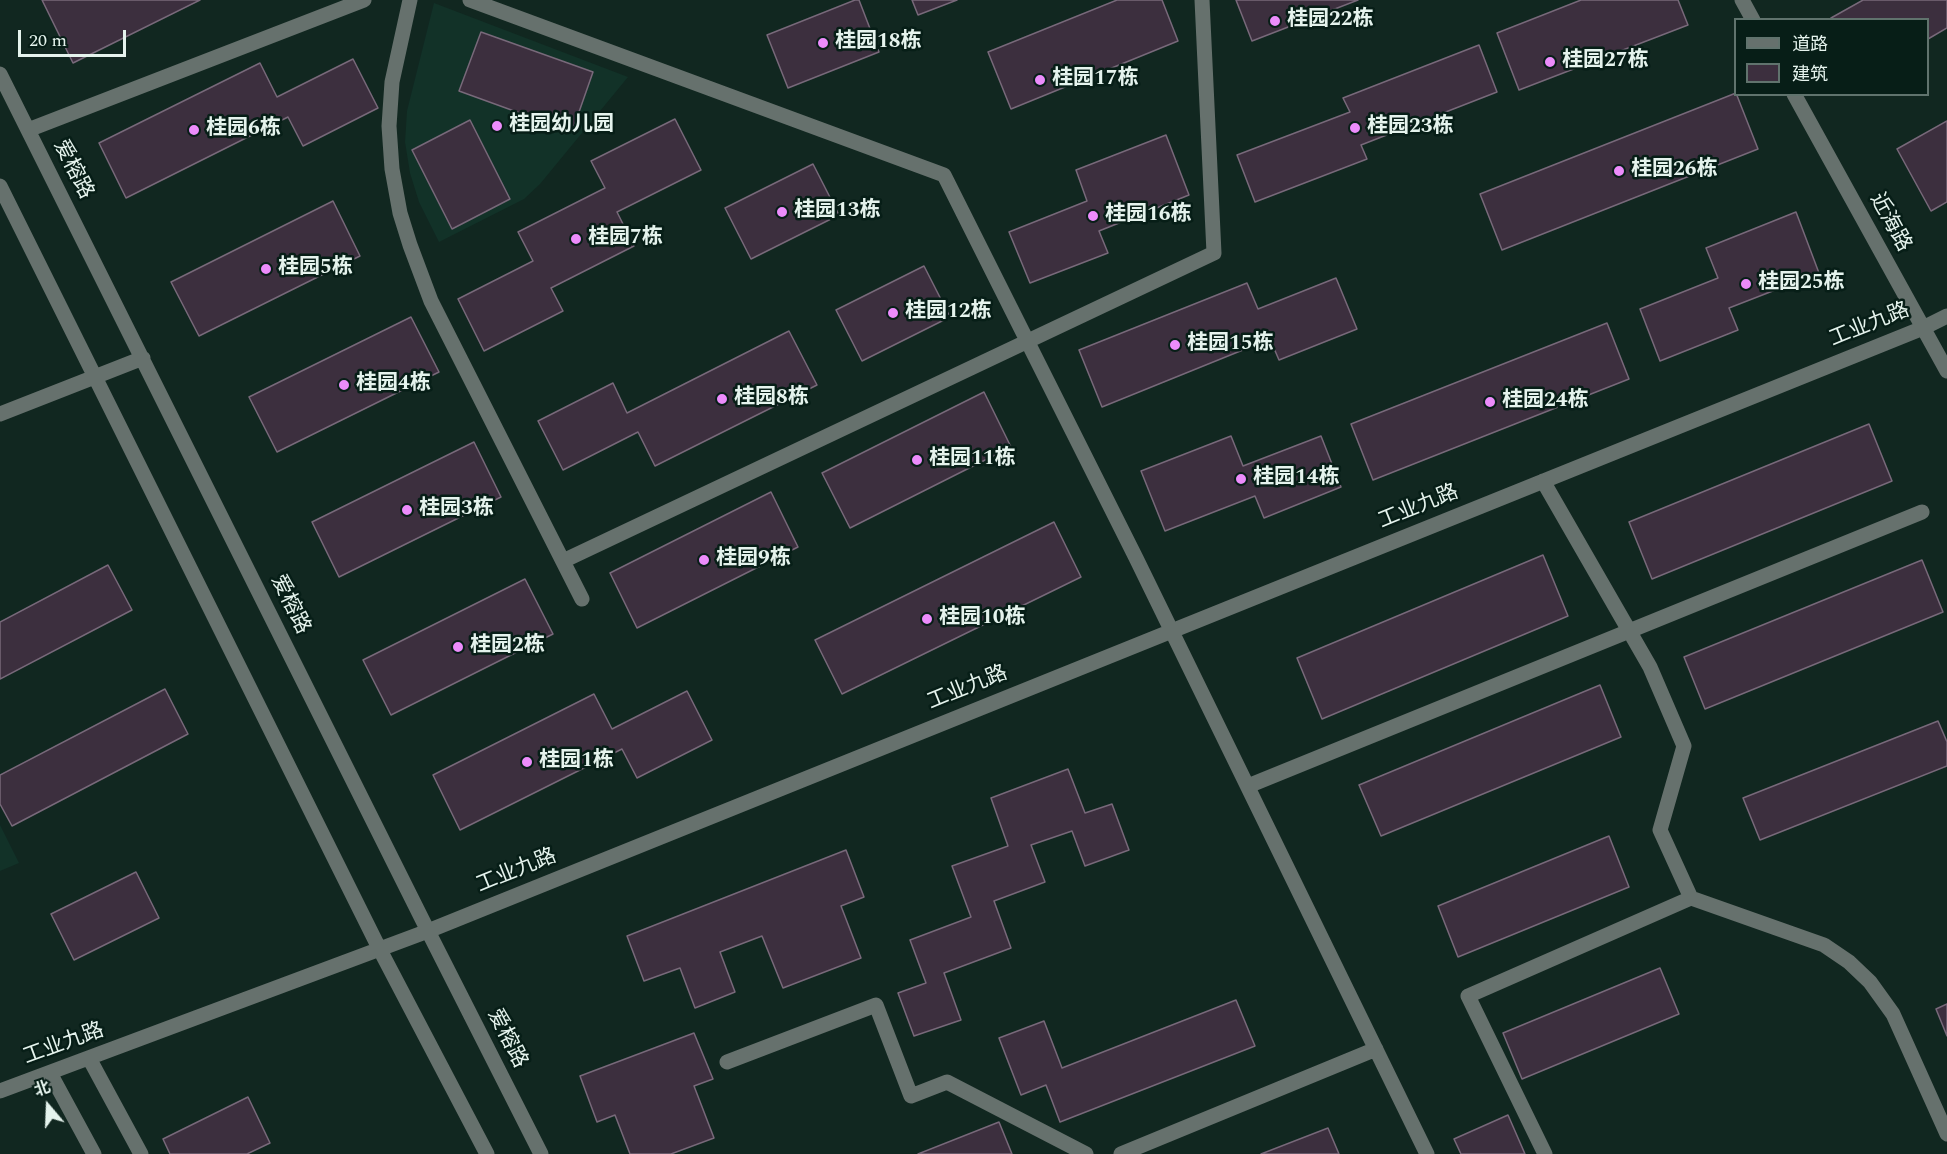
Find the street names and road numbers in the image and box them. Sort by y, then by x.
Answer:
street label: 爱榕路 [46,136,98,204]
street label: 近海路 [1863,189,1915,257]
street label: 工业九路 [1826,299,1914,353]
street label: 工业九路 [1375,481,1463,535]
street label: 爱榕路 [264,571,314,639]
street label: 工业九路 [924,662,1012,716]
street label: 工业九路 [473,845,561,899]
street label: 爱榕路 [480,1005,532,1073]
street label: 工业九路 [20,1019,108,1071]

